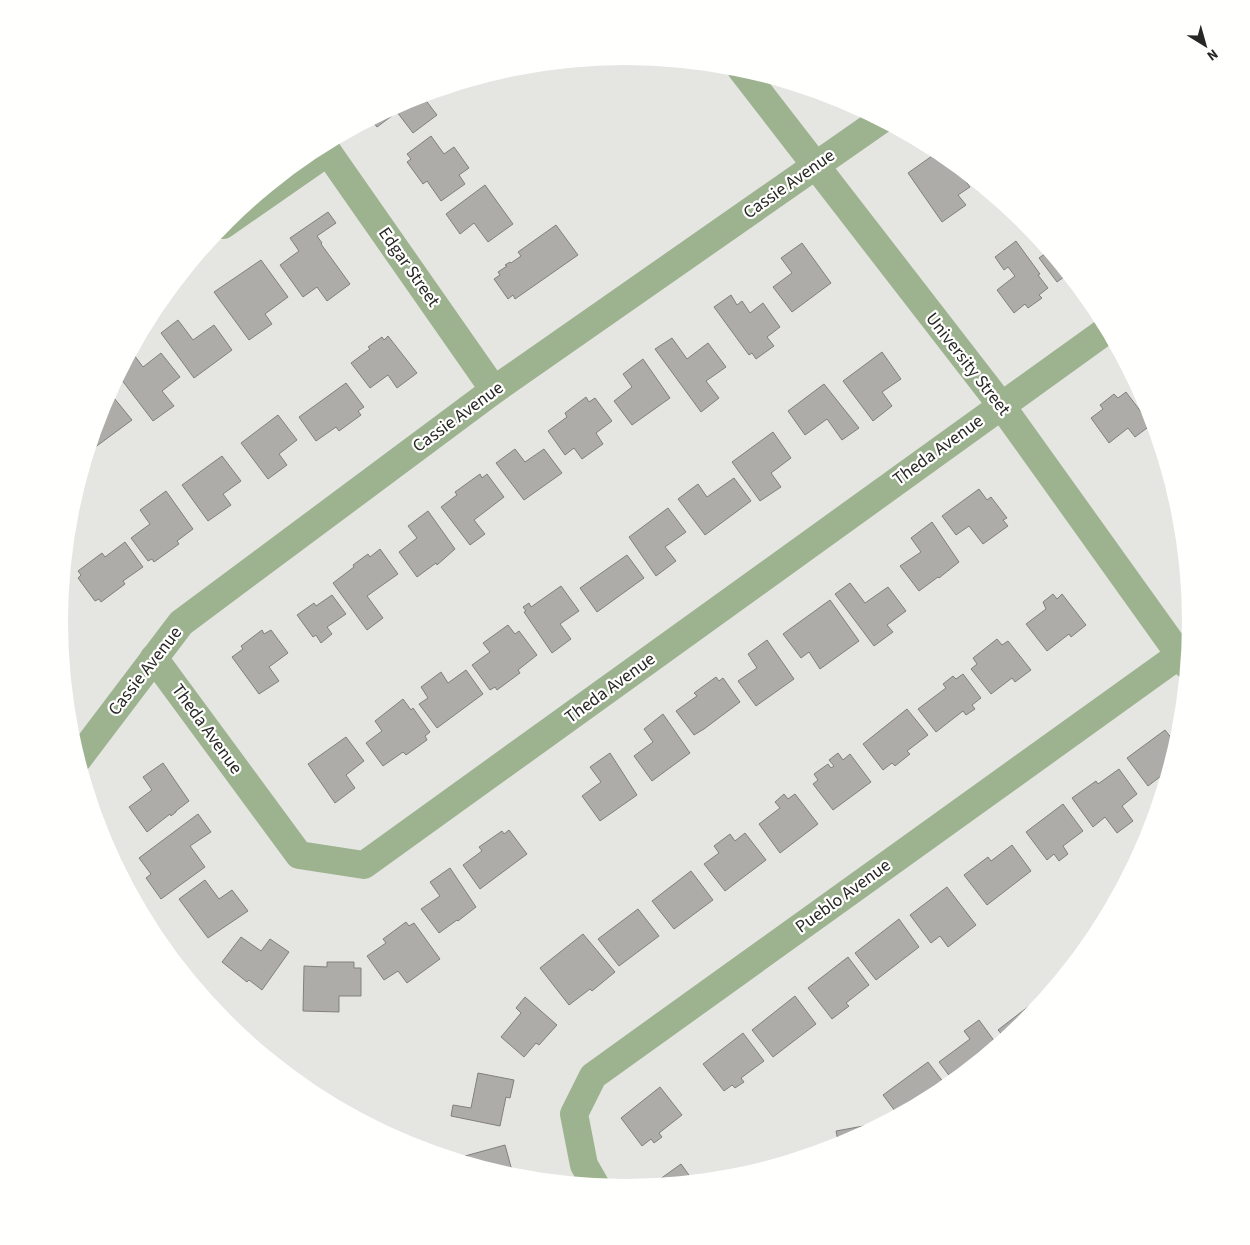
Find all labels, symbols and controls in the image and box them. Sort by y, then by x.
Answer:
north arrow [1180,20,1230,70]
text: N [1202,44,1222,65]
street label: Cassie Avenue [738,143,840,225]
street label: Edgar Street [372,222,446,312]
street label: University Street [920,307,1016,421]
street label: Cassie Avenue [407,375,509,459]
street label: Theda Avenue [888,409,988,491]
street label: Cassie Avenue [102,621,188,721]
street label: Theda Avenue [560,647,660,729]
street label: Theda Avenue [166,679,248,779]
street label: Pueblo Avenue [790,853,896,939]

